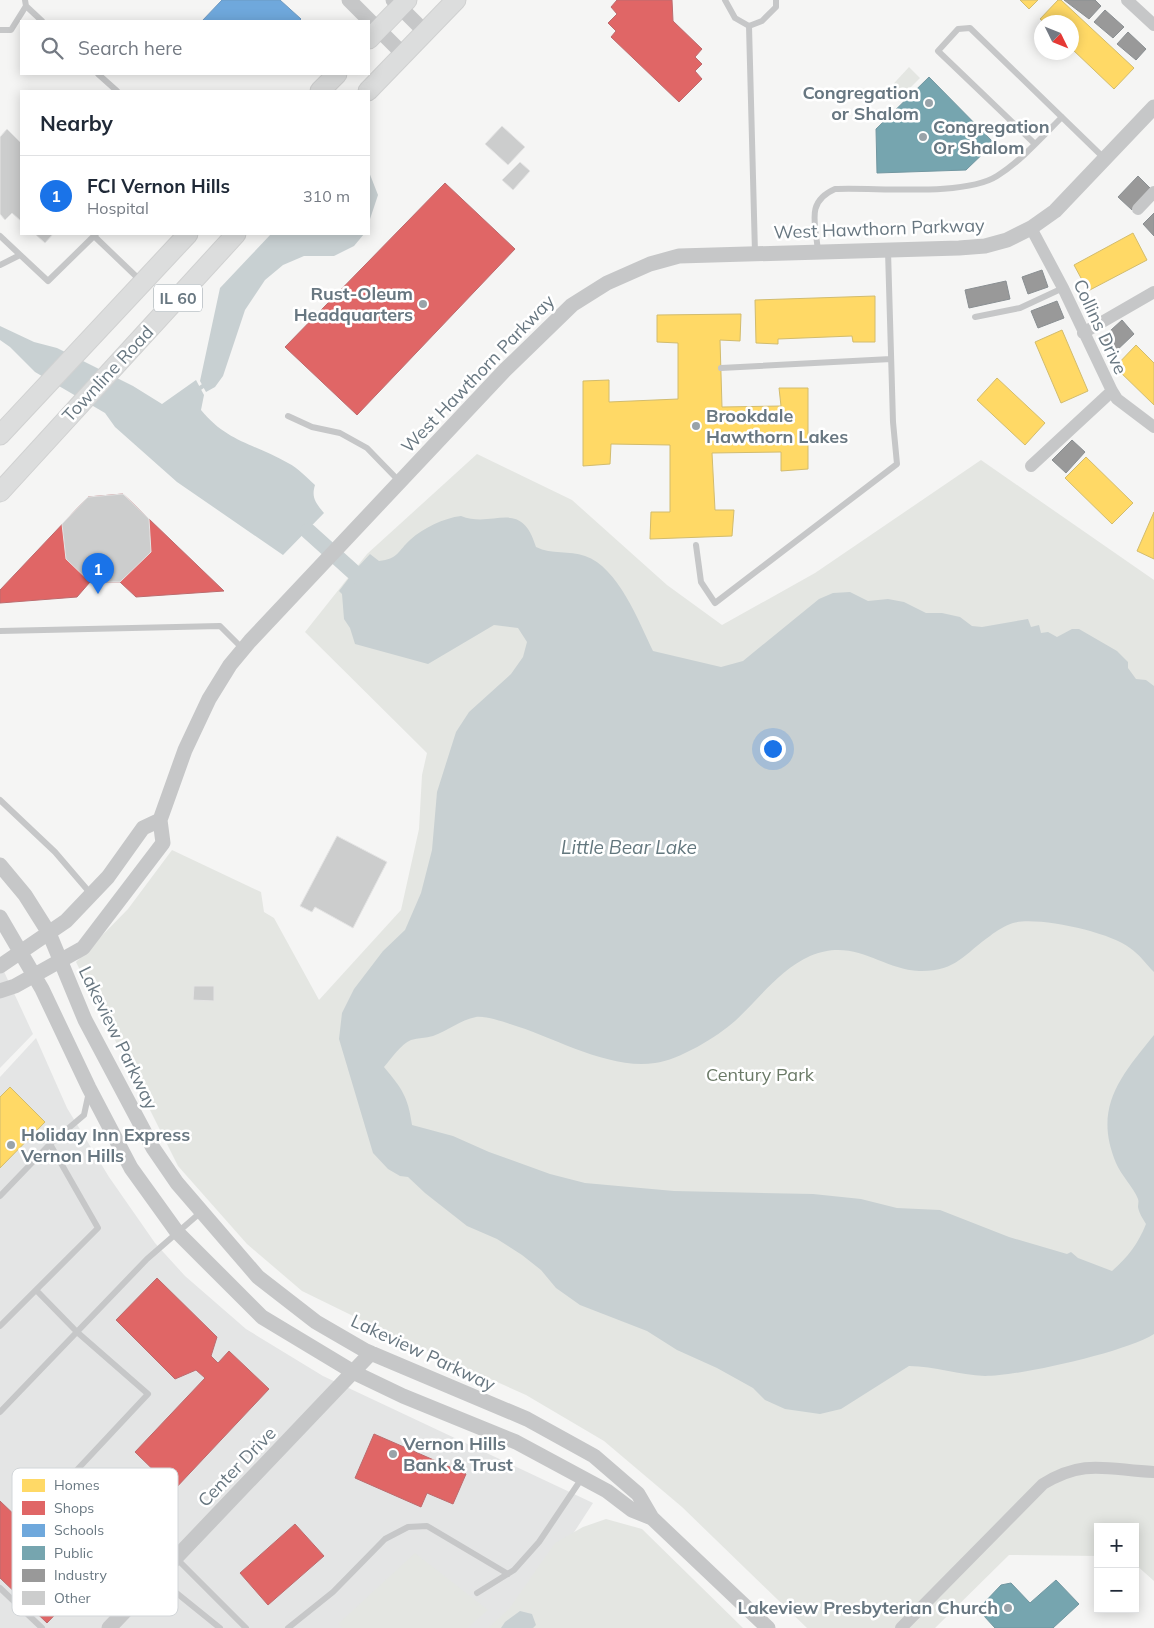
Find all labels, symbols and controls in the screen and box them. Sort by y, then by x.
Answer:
north arrow [1034,15,1079,60]
search box [20,20,370,75]
icon: search [38,34,66,62]
text: Search here [78,36,182,60]
place label: Congregation or Shalom [802,81,919,125]
marker: Congregation or Shalom [923,97,935,109]
text: Nearby [40,110,113,136]
place label: Congregation Or Shalom [933,115,1050,159]
marker: Congregation Or Shalom [917,131,929,143]
text: FCI Vernon Hills [87,174,230,198]
text: 1 [51,186,61,206]
text: 310 m [303,186,350,206]
text: Hospital [87,198,149,218]
street label: West Hawthorn Parkway [773,213,985,244]
street label: Collins Drive [1068,275,1133,378]
place label: Rust-Oleum Headquarters [294,282,413,326]
road number: IL 60 [154,284,202,312]
street label: West Hawthorn Parkway [396,289,560,458]
marker: Rust-Oleum Headquarters [417,298,429,310]
street label: Townline Road [57,321,158,427]
place label: Brookdale Hawthorn Lakes [706,404,848,448]
marker: Brookdale Hawthorn Lakes [690,420,702,432]
pin: 1 [82,553,114,594]
your location [760,736,786,762]
water label: Little Bear Lake [561,835,697,859]
street label: Lakeview Parkway [74,962,163,1114]
park label: Century Park [706,1063,815,1086]
place label: Holiday Inn Express Vernon Hills [20,1123,190,1167]
marker: Holiday Inn Express Vernon Hills [5,1139,17,1151]
street label: Lakeview Parkway [347,1309,499,1396]
street label: Center Drive [193,1422,281,1512]
place label: Vernon Hills Bank & Trust [402,1432,513,1476]
marker: Vernon Hills Bank & Trust [387,1448,399,1460]
legend [12,1468,178,1616]
text: Homes [54,1476,100,1494]
text: Shops [54,1499,94,1517]
text: Schools [54,1521,104,1539]
map controls [1094,1523,1139,1613]
button: + [1094,1523,1139,1568]
text: Public [54,1544,93,1562]
text: Industry [54,1566,108,1584]
button: − [1094,1568,1139,1613]
text: Other [54,1589,92,1607]
place label: Lakeview Presbyterian Church [738,1596,998,1619]
marker: Lakeview Presbyterian Church [1002,1602,1014,1614]

